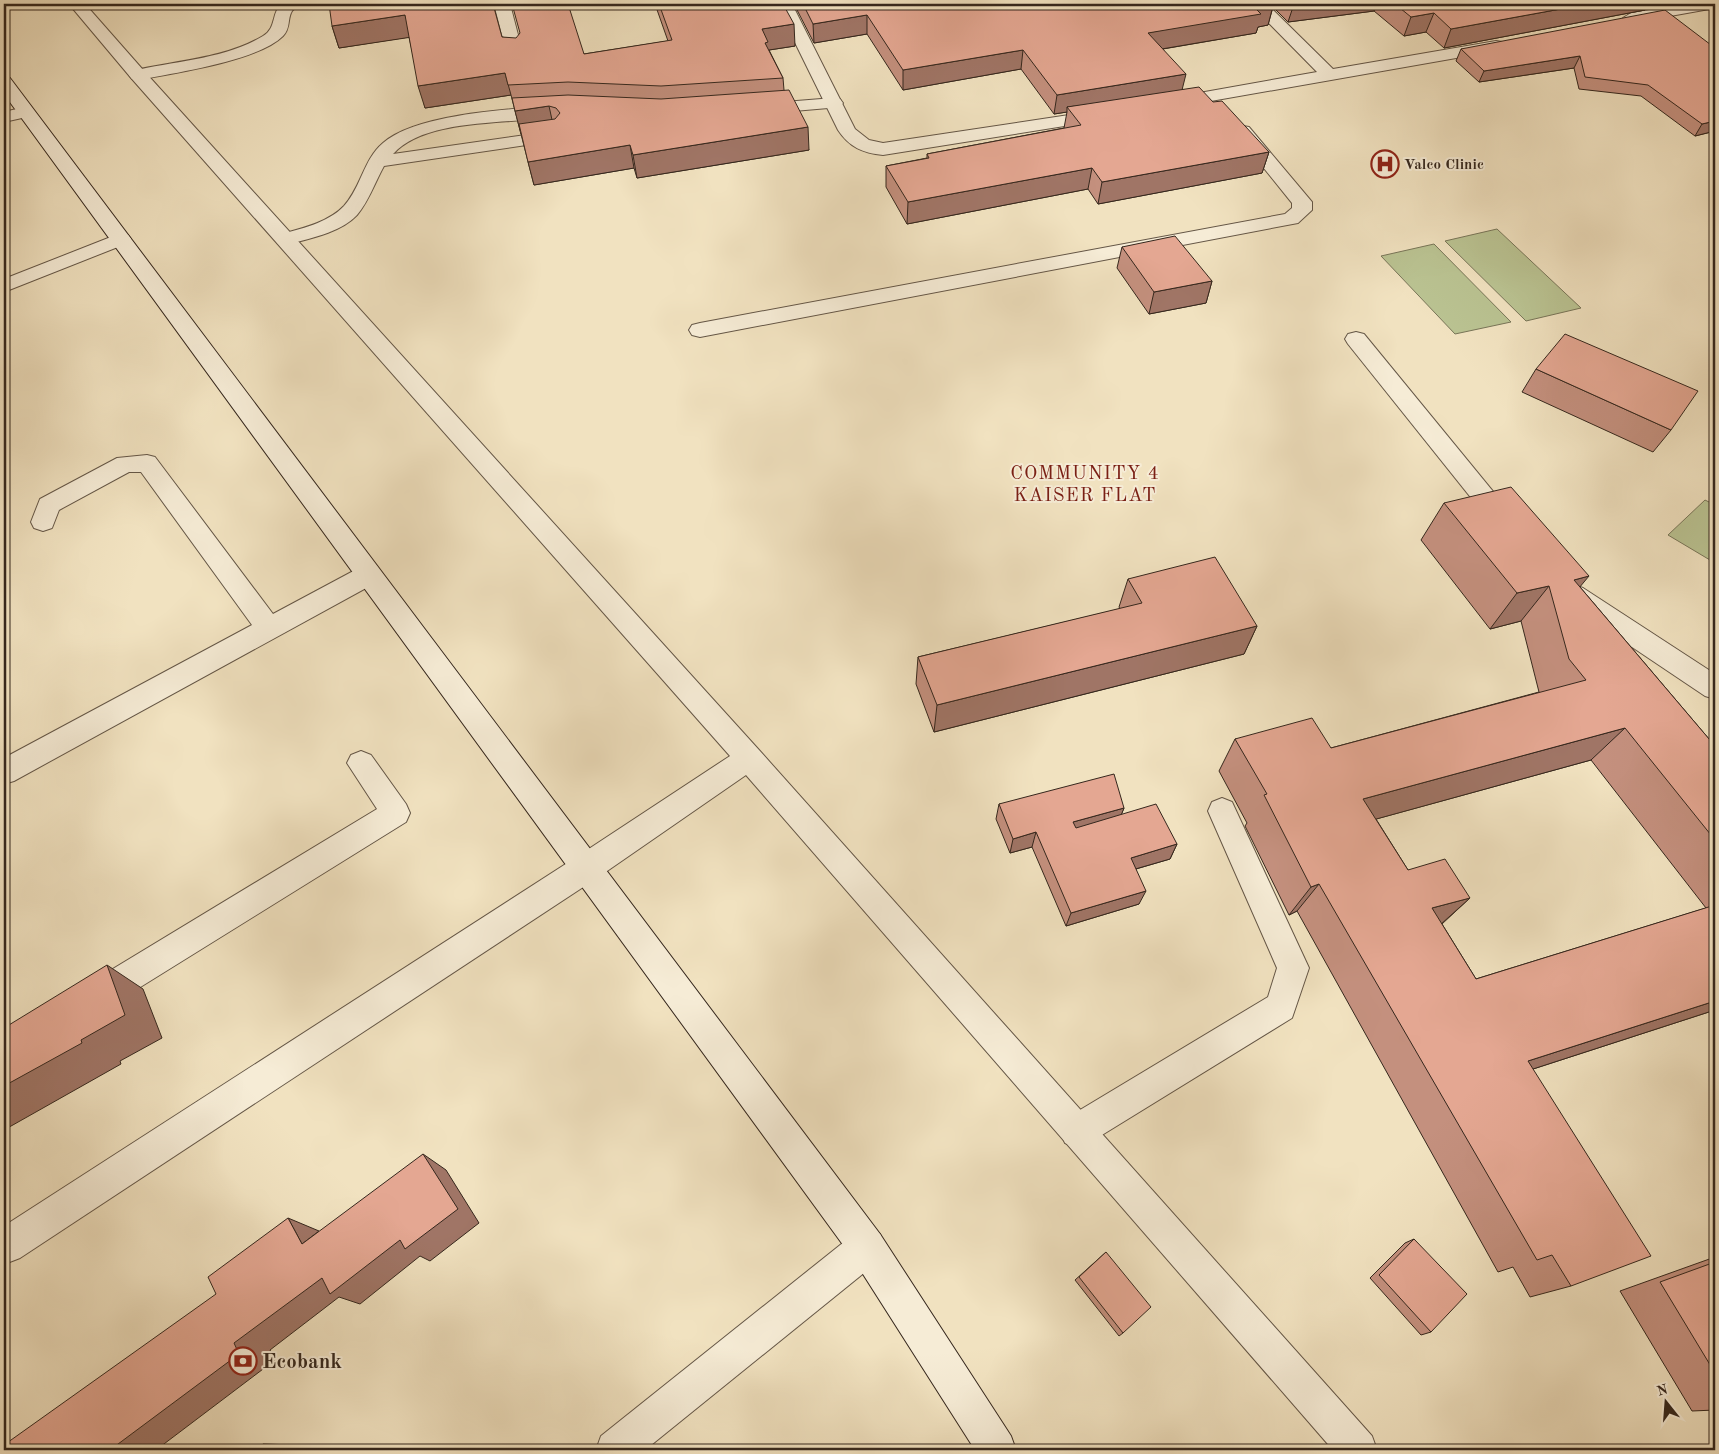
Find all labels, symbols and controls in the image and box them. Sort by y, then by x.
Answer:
hospital icon: Valco Clinic [1370,149,1400,179]
place label: Valco Clinic [1404,158,1484,173]
district label: COMMUNITY 4 KAISER FLAT [1010,465,1160,506]
bank icon: Ecobank [228,1346,258,1376]
place label: Ecobank [262,1352,342,1373]
north arrow [1642,1376,1692,1426]
text: N [1655,1382,1670,1399]

